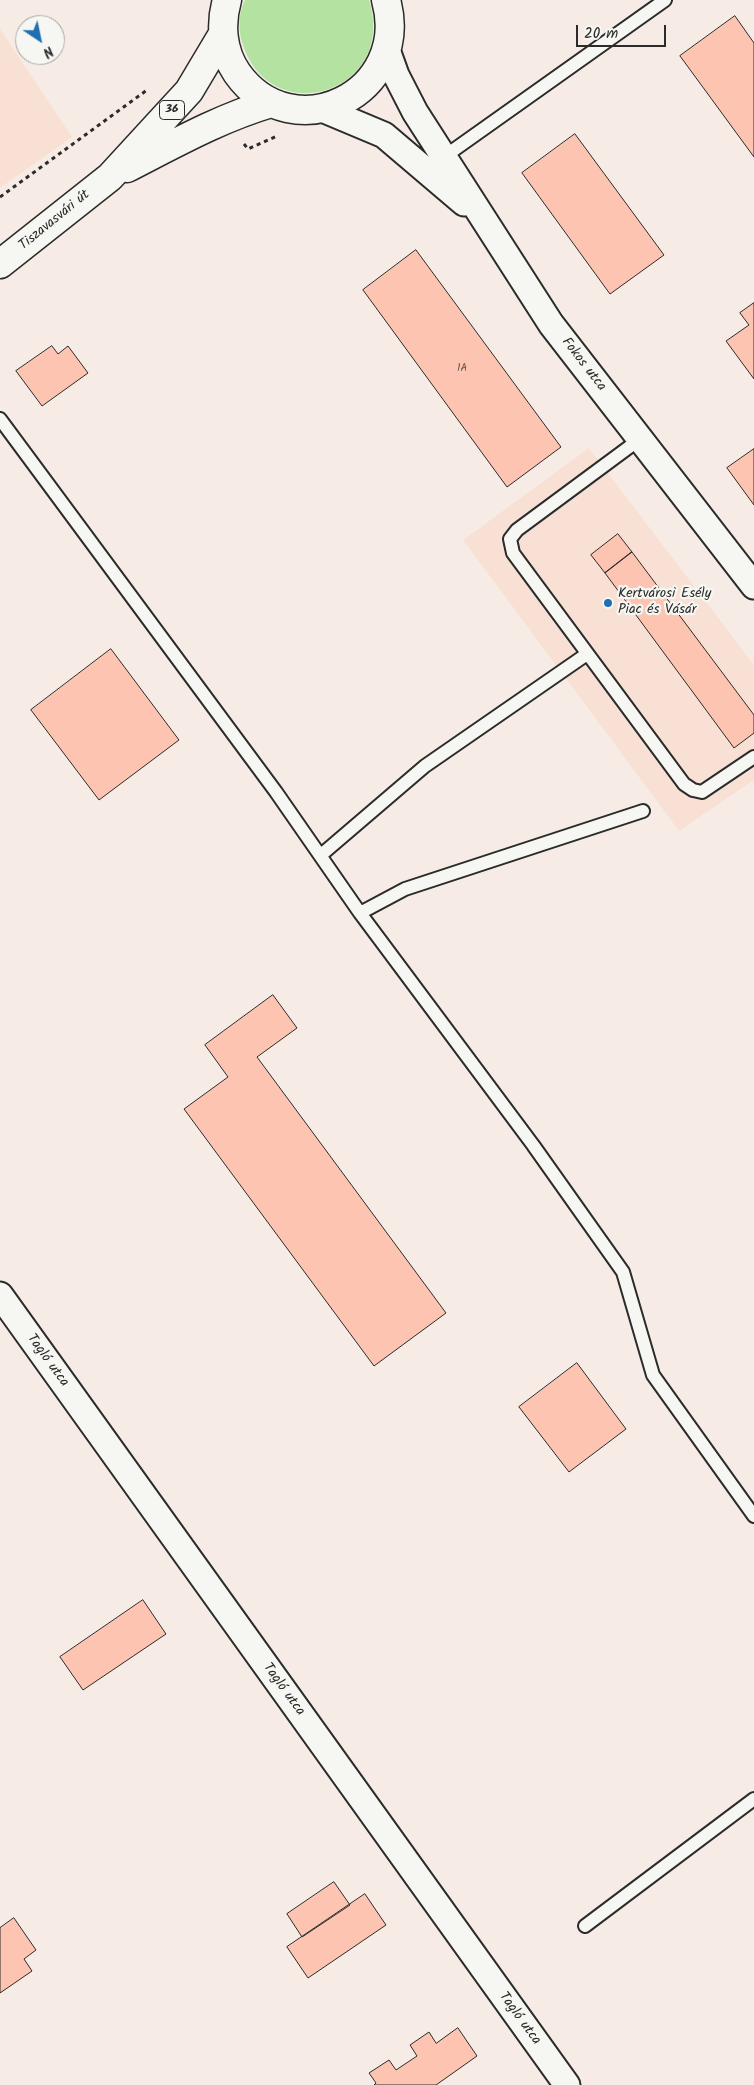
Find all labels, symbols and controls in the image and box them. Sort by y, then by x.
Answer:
north arrow [15,15,65,65]
scale bar [579,15,669,47]
text: 20 m [584,22,618,46]
text: N [38,40,58,63]
road number: 36 [160,100,184,120]
street label: Tiszavasvári út [16,187,94,255]
street label: Fokos utca [557,335,609,395]
house number: 1A [457,362,467,376]
place label: Kertvárosi Esély Piac és Vásár [618,587,711,620]
marker: Kertvárosi Esély Piac és Vásár [602,597,614,609]
street label: Tagló utca [22,1331,72,1391]
street label: Tagló utca [258,1660,308,1720]
street label: Tagló utca [494,1989,544,2049]

